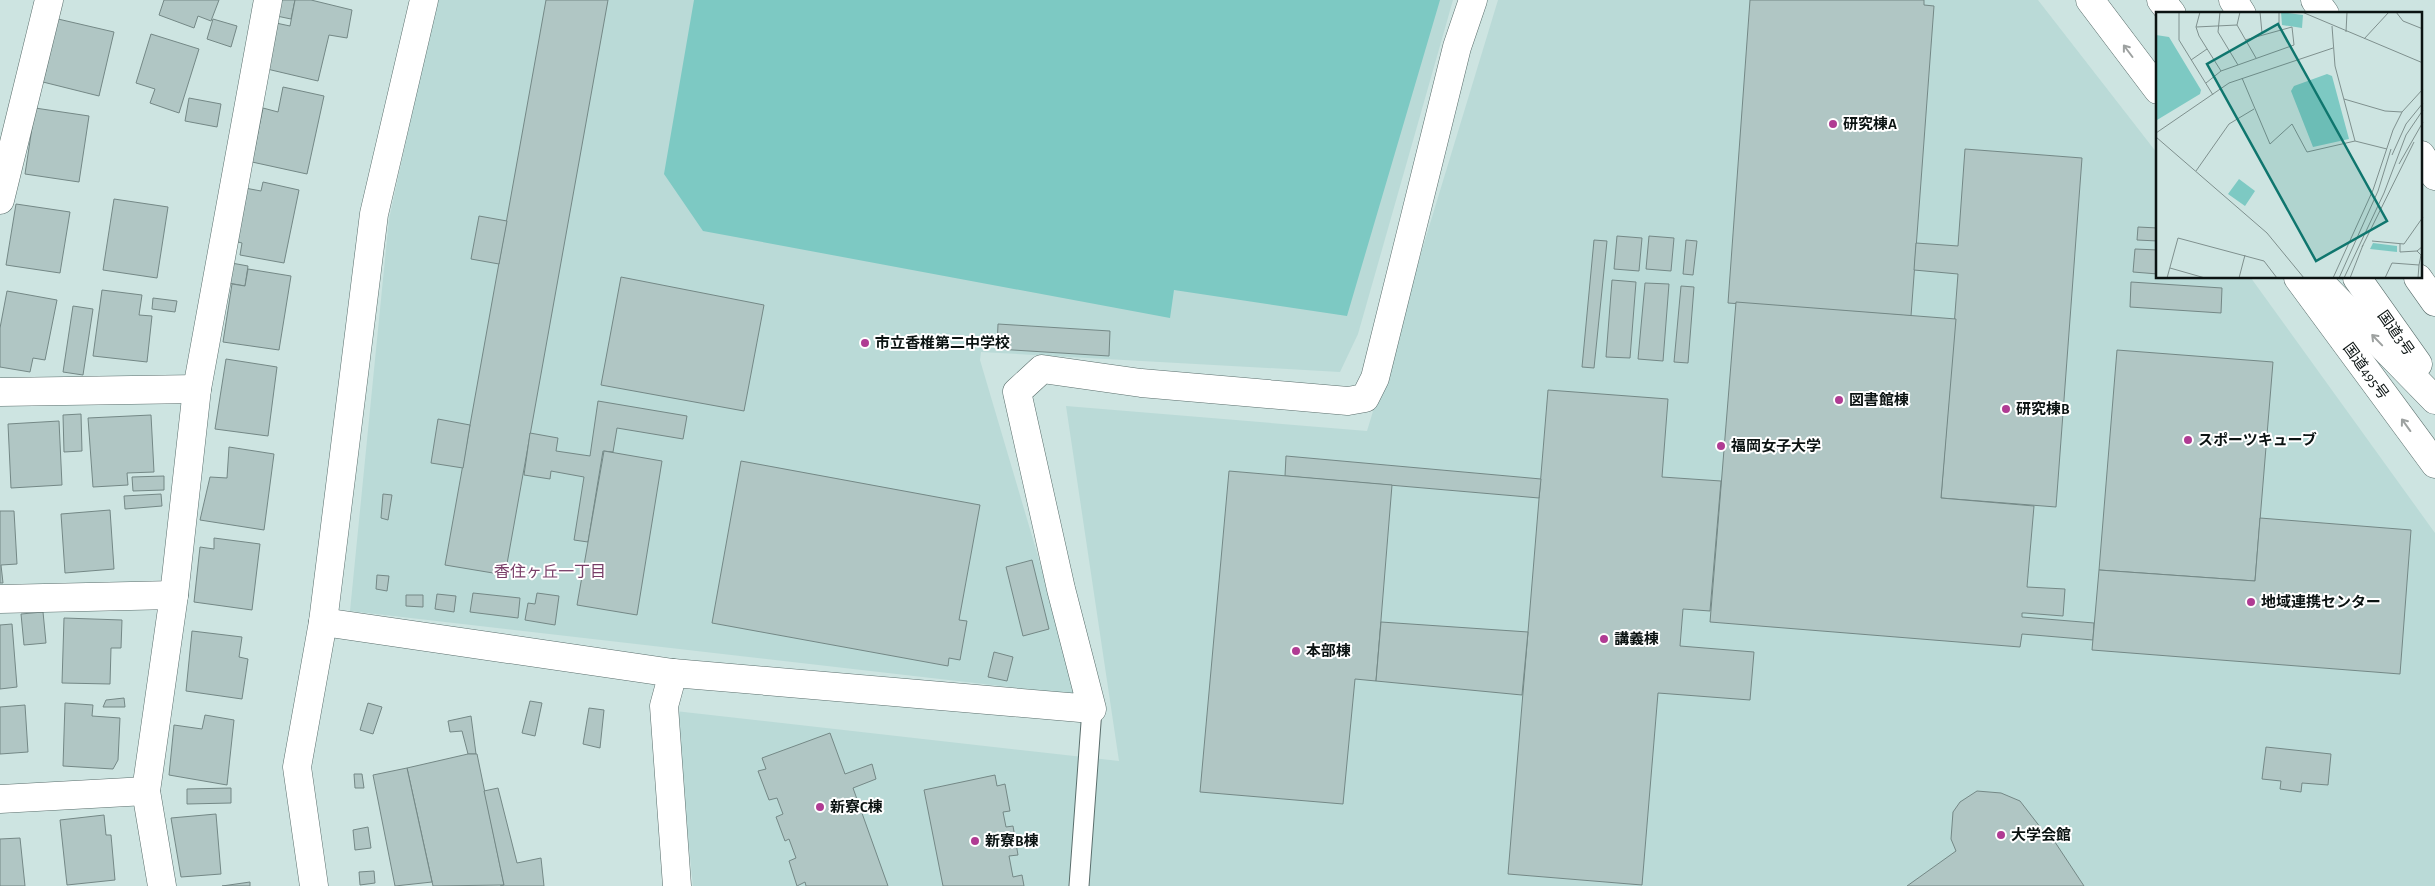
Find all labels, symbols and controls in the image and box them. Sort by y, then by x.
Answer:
inset map [2156,12,2422,279]
one-way arrow [2123,44,2133,58]
place label: 研究棟A [1843,115,1897,132]
marker: 研究棟A [1827,118,1839,130]
street label: 国道3号 [2375,307,2417,359]
one-way arrow [2371,334,2383,346]
place label: 市立香椎第二中学校 [875,335,1010,351]
marker: 市立香椎第二中学校 [859,337,871,349]
street label: 国道495号 [2340,340,2392,402]
place label: 図書館棟 [1849,391,1909,408]
marker: 図書館棟 [1833,394,1845,406]
place label: 研究棟B [2016,400,2070,417]
marker: 研究棟B [2000,403,2012,415]
one-way arrow [2401,418,2411,432]
place label: スポーツキューブ [2198,431,2317,448]
marker: スポーツキューブ [2182,434,2194,446]
place label: 福岡女子大学 [1730,438,1821,454]
marker: 福岡女子大学 [1715,440,1727,452]
district label: 香住ヶ丘一丁目 [494,563,606,580]
place label: 地域連携センター [2261,594,2381,610]
marker: 地域連携センター [2245,596,2257,608]
place label: 講義棟 [1614,630,1659,647]
marker: 講義棟 [1598,633,1610,645]
place label: 本部棟 [1306,642,1351,659]
marker: 本部棟 [1290,645,1302,657]
place label: 新寮C棟 [830,798,883,815]
marker: 新寮C棟 [814,801,826,813]
place label: 大学会館 [2011,827,2071,843]
marker: 大学会館 [1995,829,2007,841]
place label: 新寮B棟 [985,832,1039,849]
marker: 新寮B棟 [969,835,981,847]

